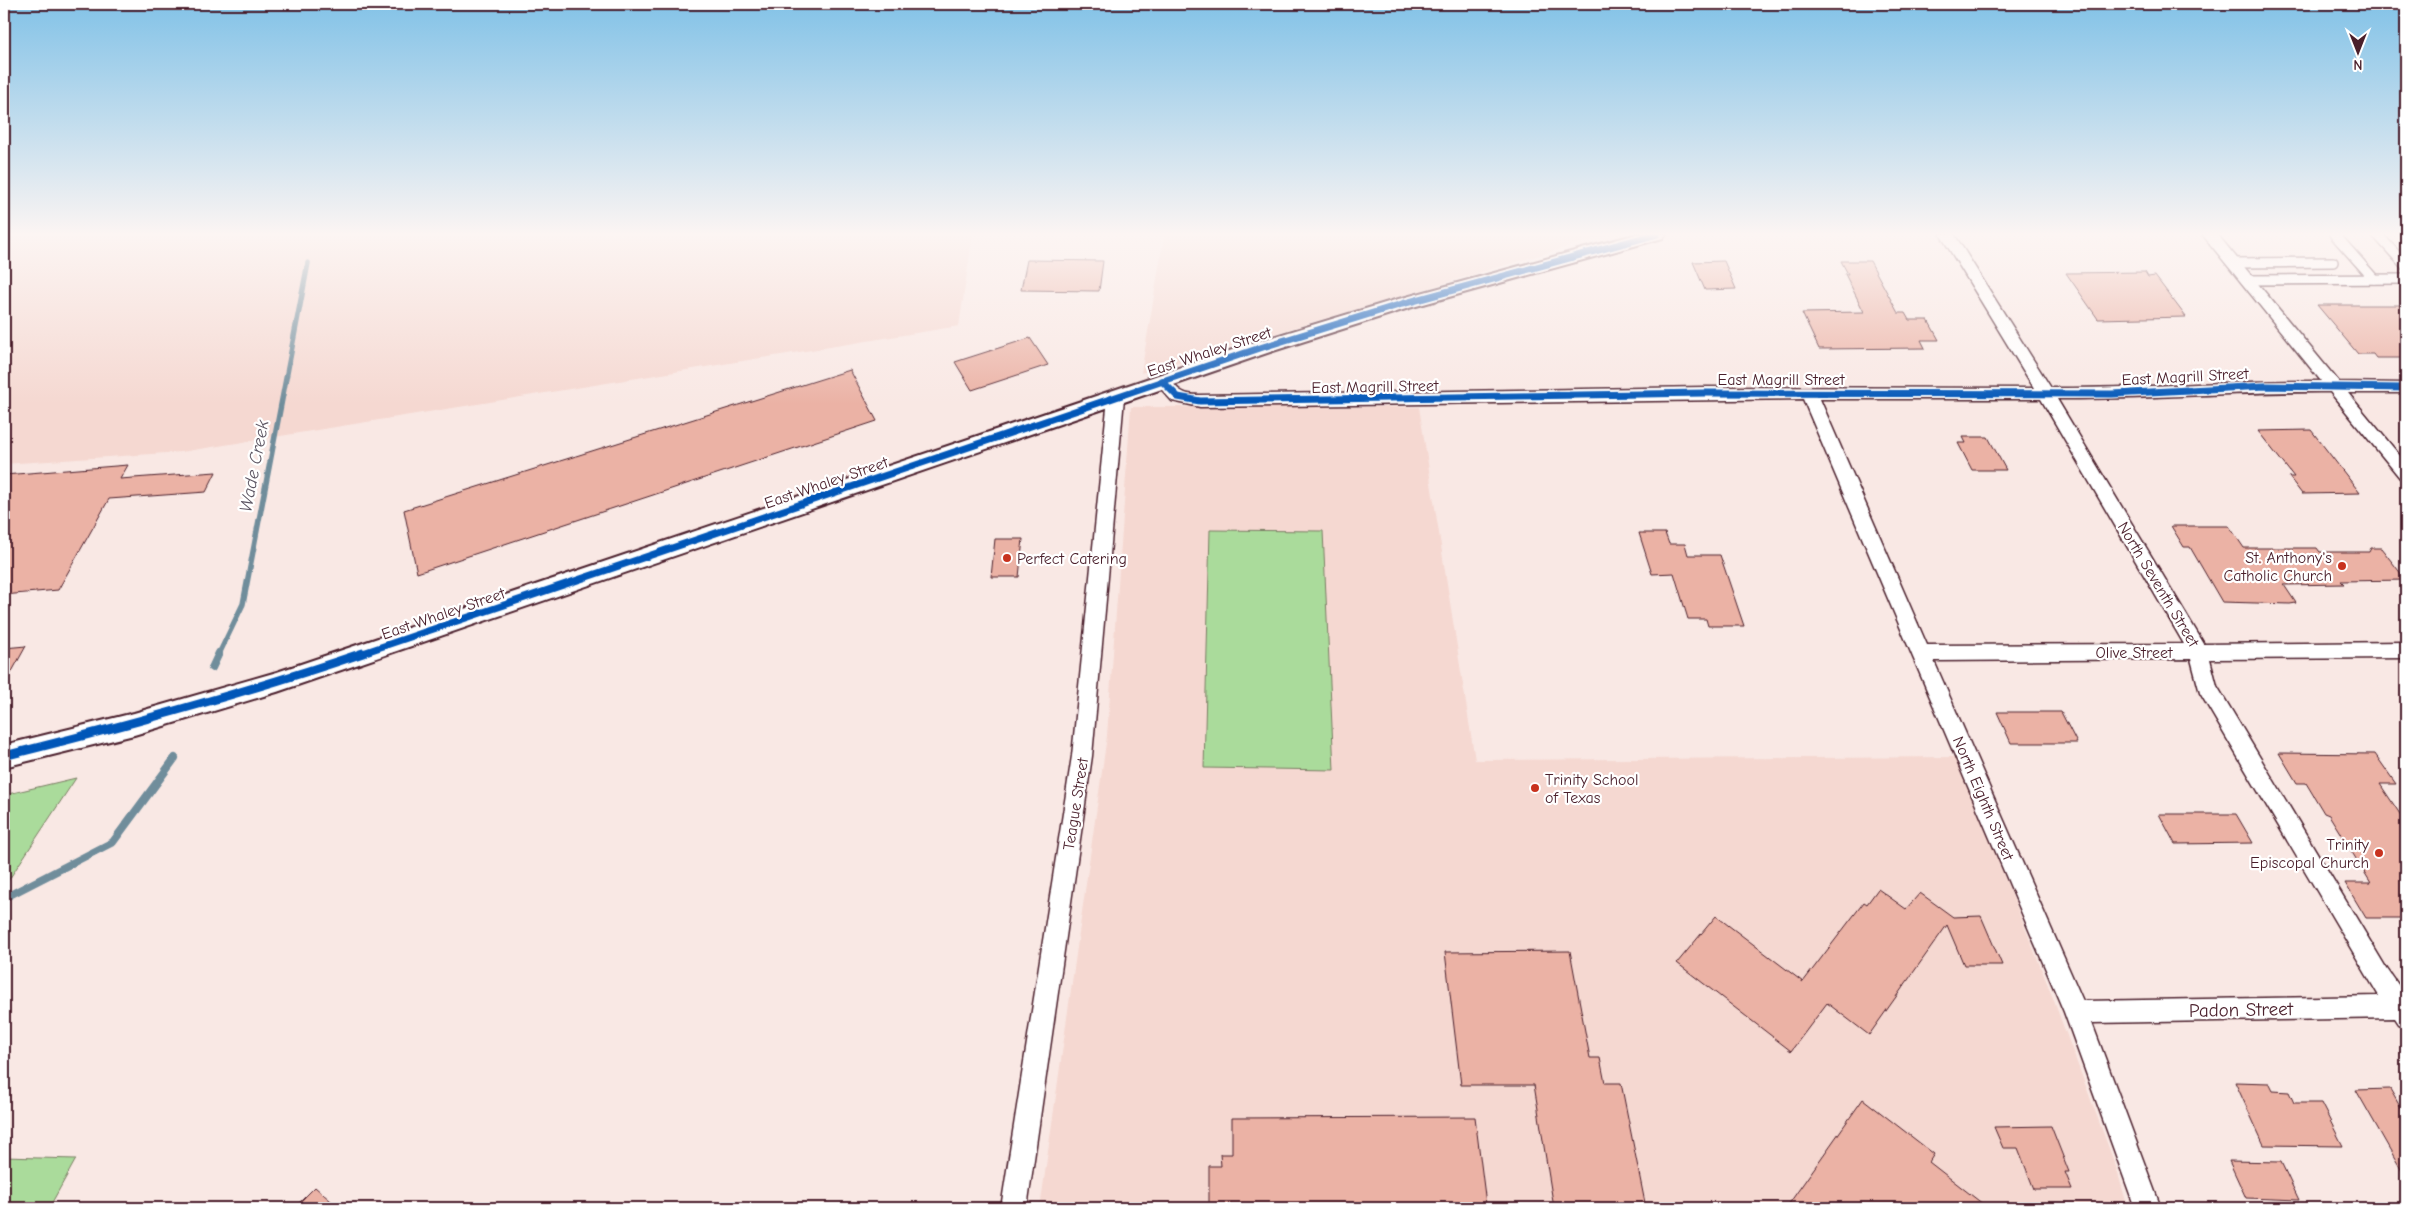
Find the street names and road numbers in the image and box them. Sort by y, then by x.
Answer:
street label: East Whaley Street [1145,323,1274,380]
street label: East Magrill Street [2121,365,2249,389]
street label: East Magrill Street [1717,371,1845,389]
street label: East Magrill Street [1311,377,1439,397]
street label: East Whaley Street [762,453,891,512]
street label: North Seventh Street [2114,519,2203,651]
street label: East Whaley Street [379,584,508,643]
street label: Olive Street [2095,644,2173,662]
street label: North Eighth Street [1949,734,2017,863]
street label: Teague Street [1060,756,1092,852]
street label: Padon Street [2189,998,2294,1022]

